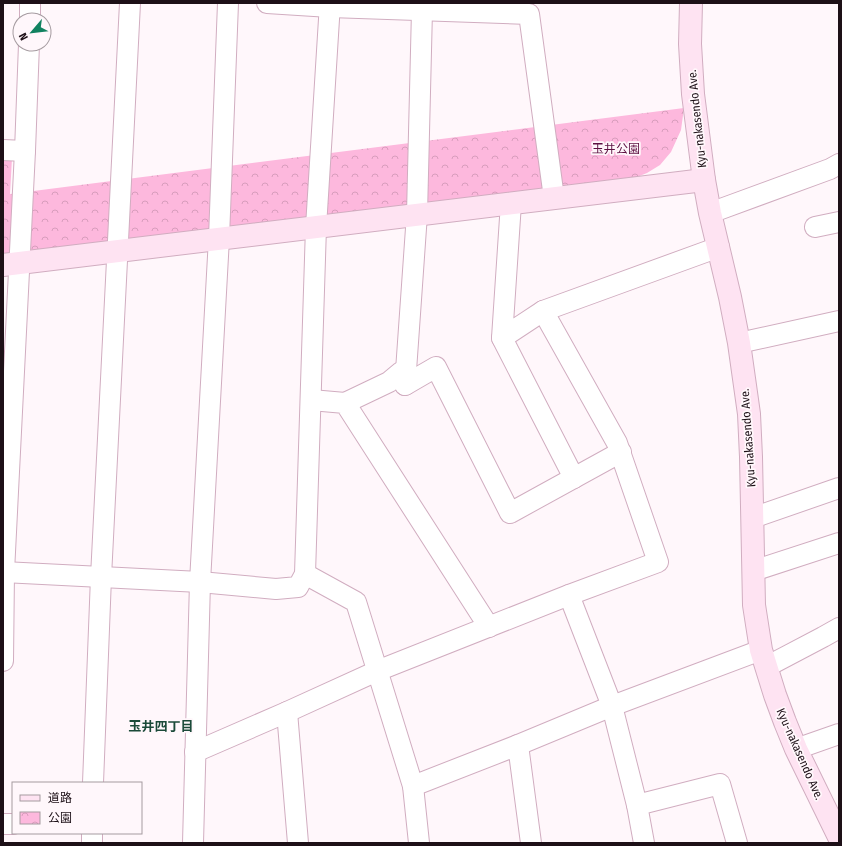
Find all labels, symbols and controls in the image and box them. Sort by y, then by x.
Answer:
north arrow [12,12,52,52]
text: N [16,30,31,42]
street label: Kyu-nakasendo Ave. [685,69,709,169]
park label: 玉井公園 [592,142,640,156]
street label: Kyu-nakasendo Ave. [738,388,758,488]
street label: Kyu-nakasendo Ave. [774,706,827,802]
district label: 玉井四丁目 [128,719,194,734]
legend [12,782,142,834]
text: 道路 [48,791,72,805]
text: 公園 [48,811,72,825]

